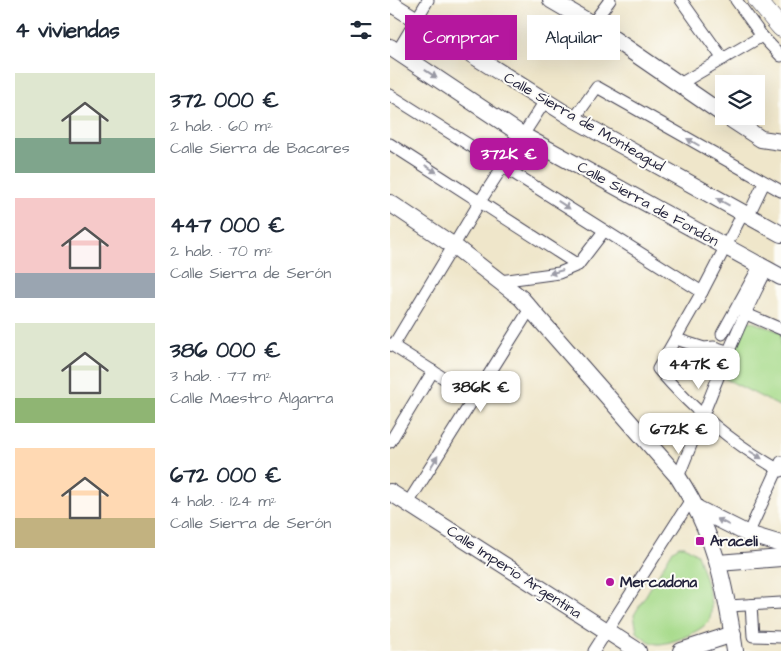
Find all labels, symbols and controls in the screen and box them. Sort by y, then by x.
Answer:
chip: Comprar [405,15,517,60]
chip: Alquilar [527,15,620,60]
text: 4 viviendas [15,16,120,45]
icon: filters [347,16,375,44]
street label: Calle Sierra de Monteagud [499,67,668,178]
one-way arrow [424,69,437,79]
map controls [715,75,765,125]
button: layers [715,75,765,125]
text: 372 000 € [170,86,279,115]
icon: home [55,93,115,153]
text: 2 hab. · 60 m² [170,115,273,137]
text: Calle Sierra de Bacares [170,137,350,159]
pin: 372K € [468,138,550,180]
one-way arrow [685,138,700,146]
text: 372K € [481,143,537,165]
street label: Calle Sierra de Fondón [573,156,723,252]
one-way arrow [425,165,438,174]
one-way arrow [716,198,730,206]
one-way arrow [558,200,571,210]
text: 447 000 € [170,211,285,240]
icon: home [55,218,115,278]
text: 2 hab. · 70 m² [170,240,273,262]
text: Calle Sierra de Serón [170,262,331,284]
one-way arrow [548,268,564,276]
text: 386 000 € [170,336,281,365]
icon: home [55,343,115,403]
pin: 447K € [658,348,740,390]
text: 447K € [669,353,729,375]
text: 3 hab. · 77 m² [170,365,271,387]
pin: 386K € [440,370,522,413]
text: 386K € [452,376,510,398]
text: Calle Maestro Algarra [170,387,333,409]
pin: 672K € [638,412,720,455]
text: 672K € [650,418,708,440]
one-way arrow [749,450,762,460]
one-way arrow [429,455,439,469]
text: 672 000 € [170,461,281,490]
icon: home [55,468,115,528]
text: 4 hab. · 124 m² [170,490,277,512]
text: Calle Sierra de Serón [170,512,331,534]
one-way arrow [715,518,730,526]
street label: Calle Imperio Argentina [442,520,586,625]
place label: Araceli [710,531,758,552]
marker: Araceli [694,535,706,547]
place label: Mercadona [620,572,698,593]
marker: Mercadona [604,576,616,588]

